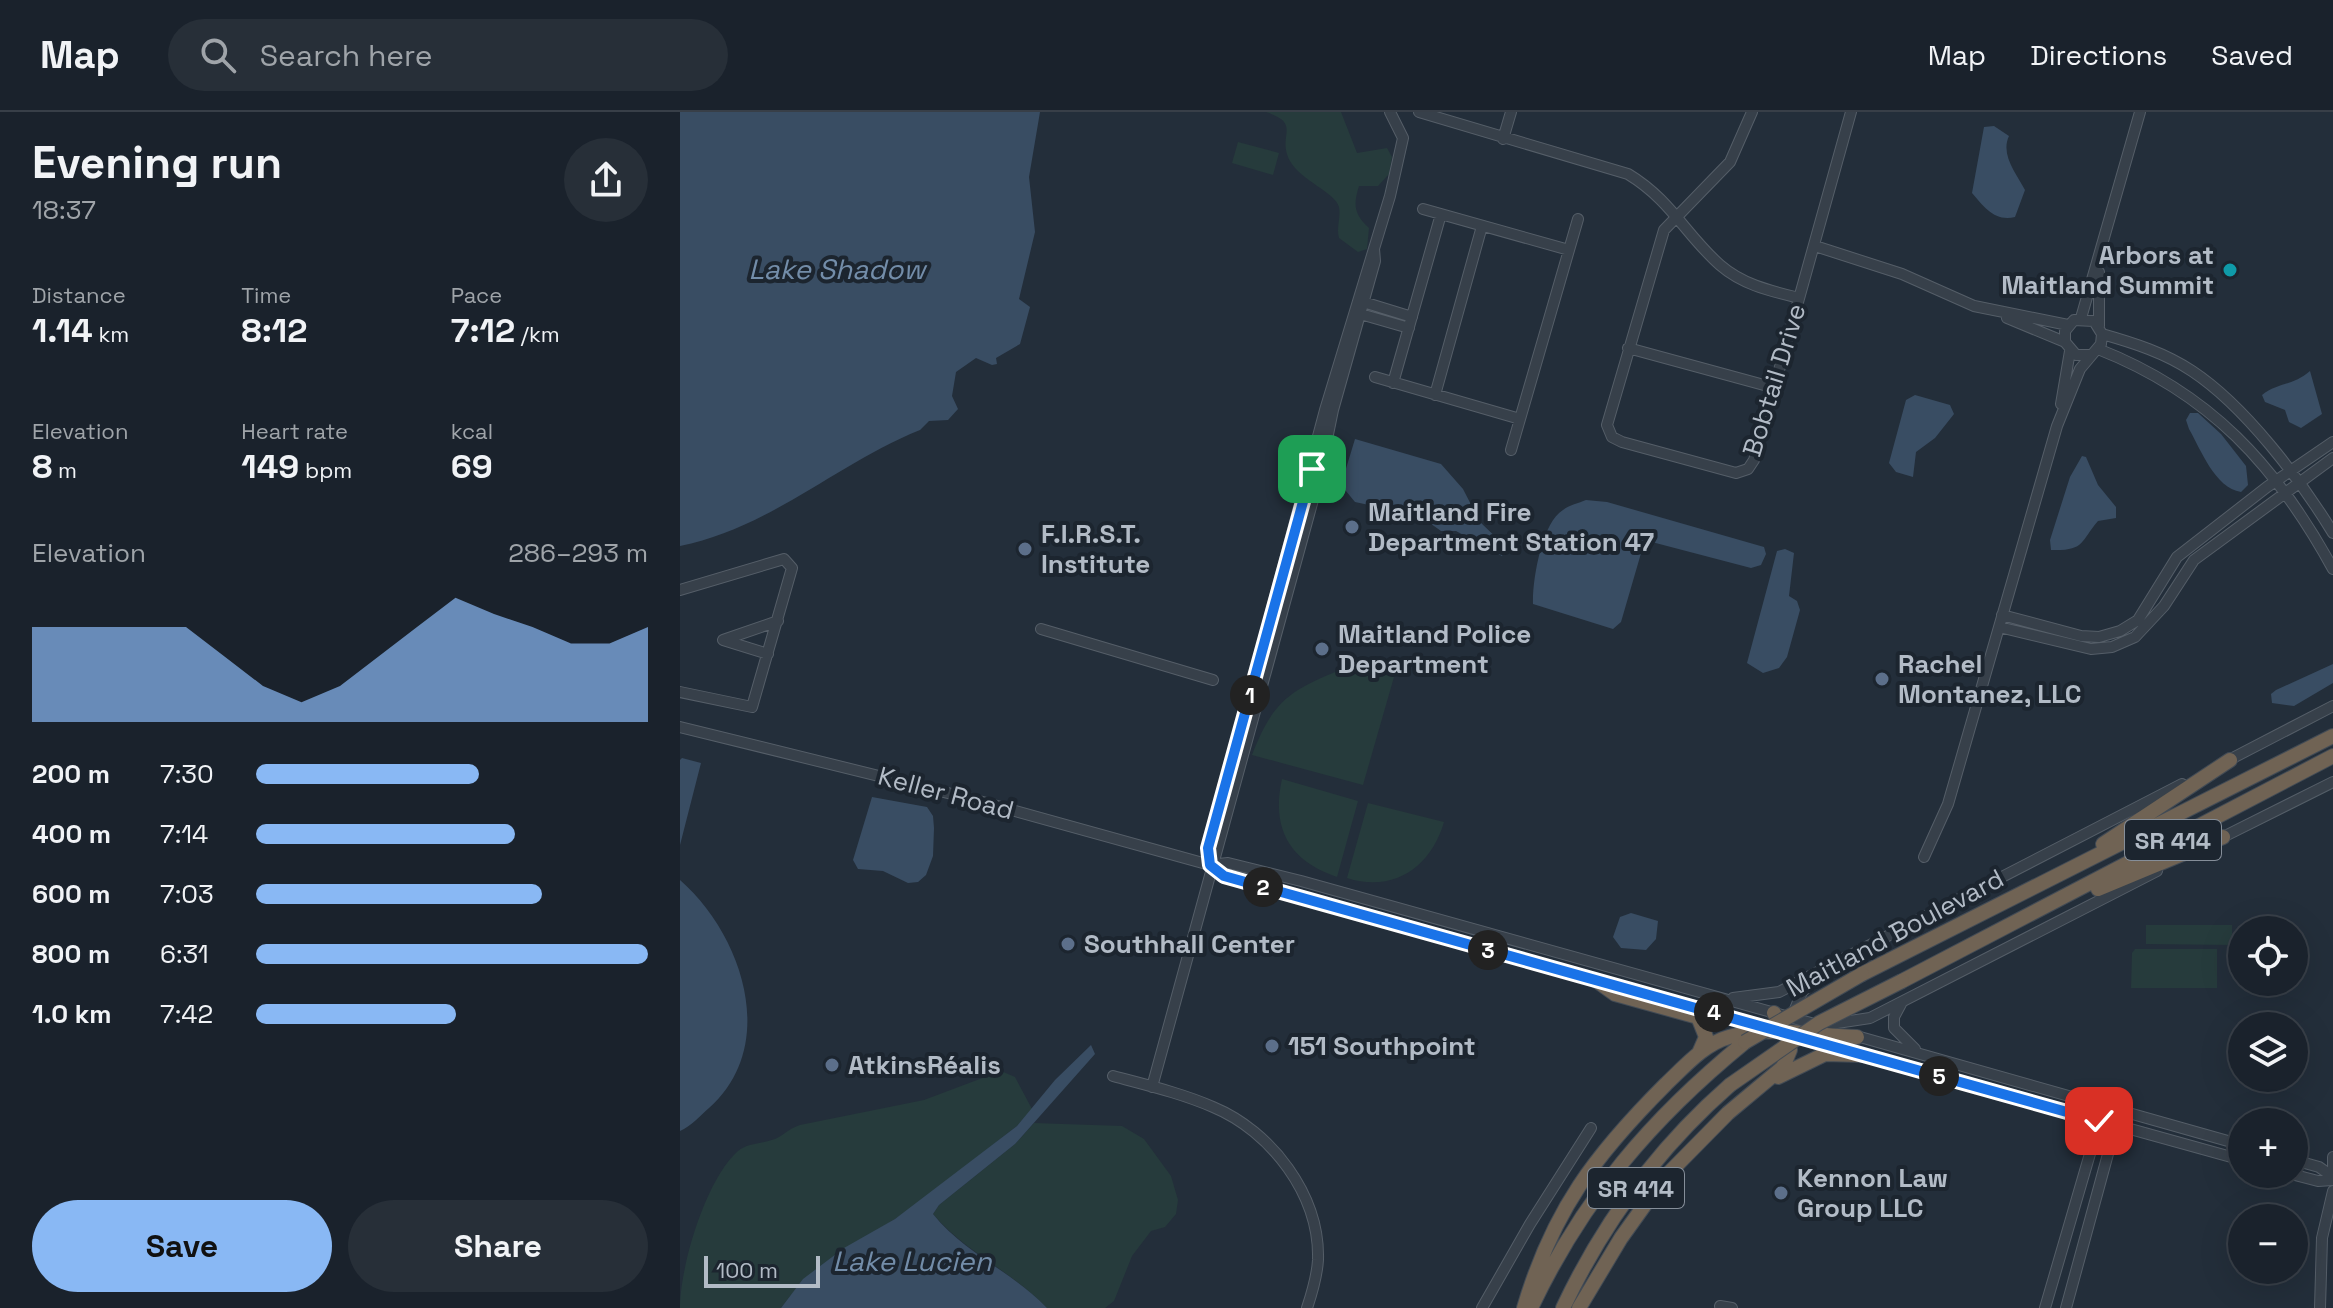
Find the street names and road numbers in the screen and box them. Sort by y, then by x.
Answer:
street label: Bobtail Drive [1735,299,1813,461]
street label: Keller Road [874,759,1018,827]
road number: SR 414 [2125,820,2221,860]
street label: Maitland Boulevard [1780,861,2010,1005]
road number: SR 414 [1588,1168,1684,1208]

